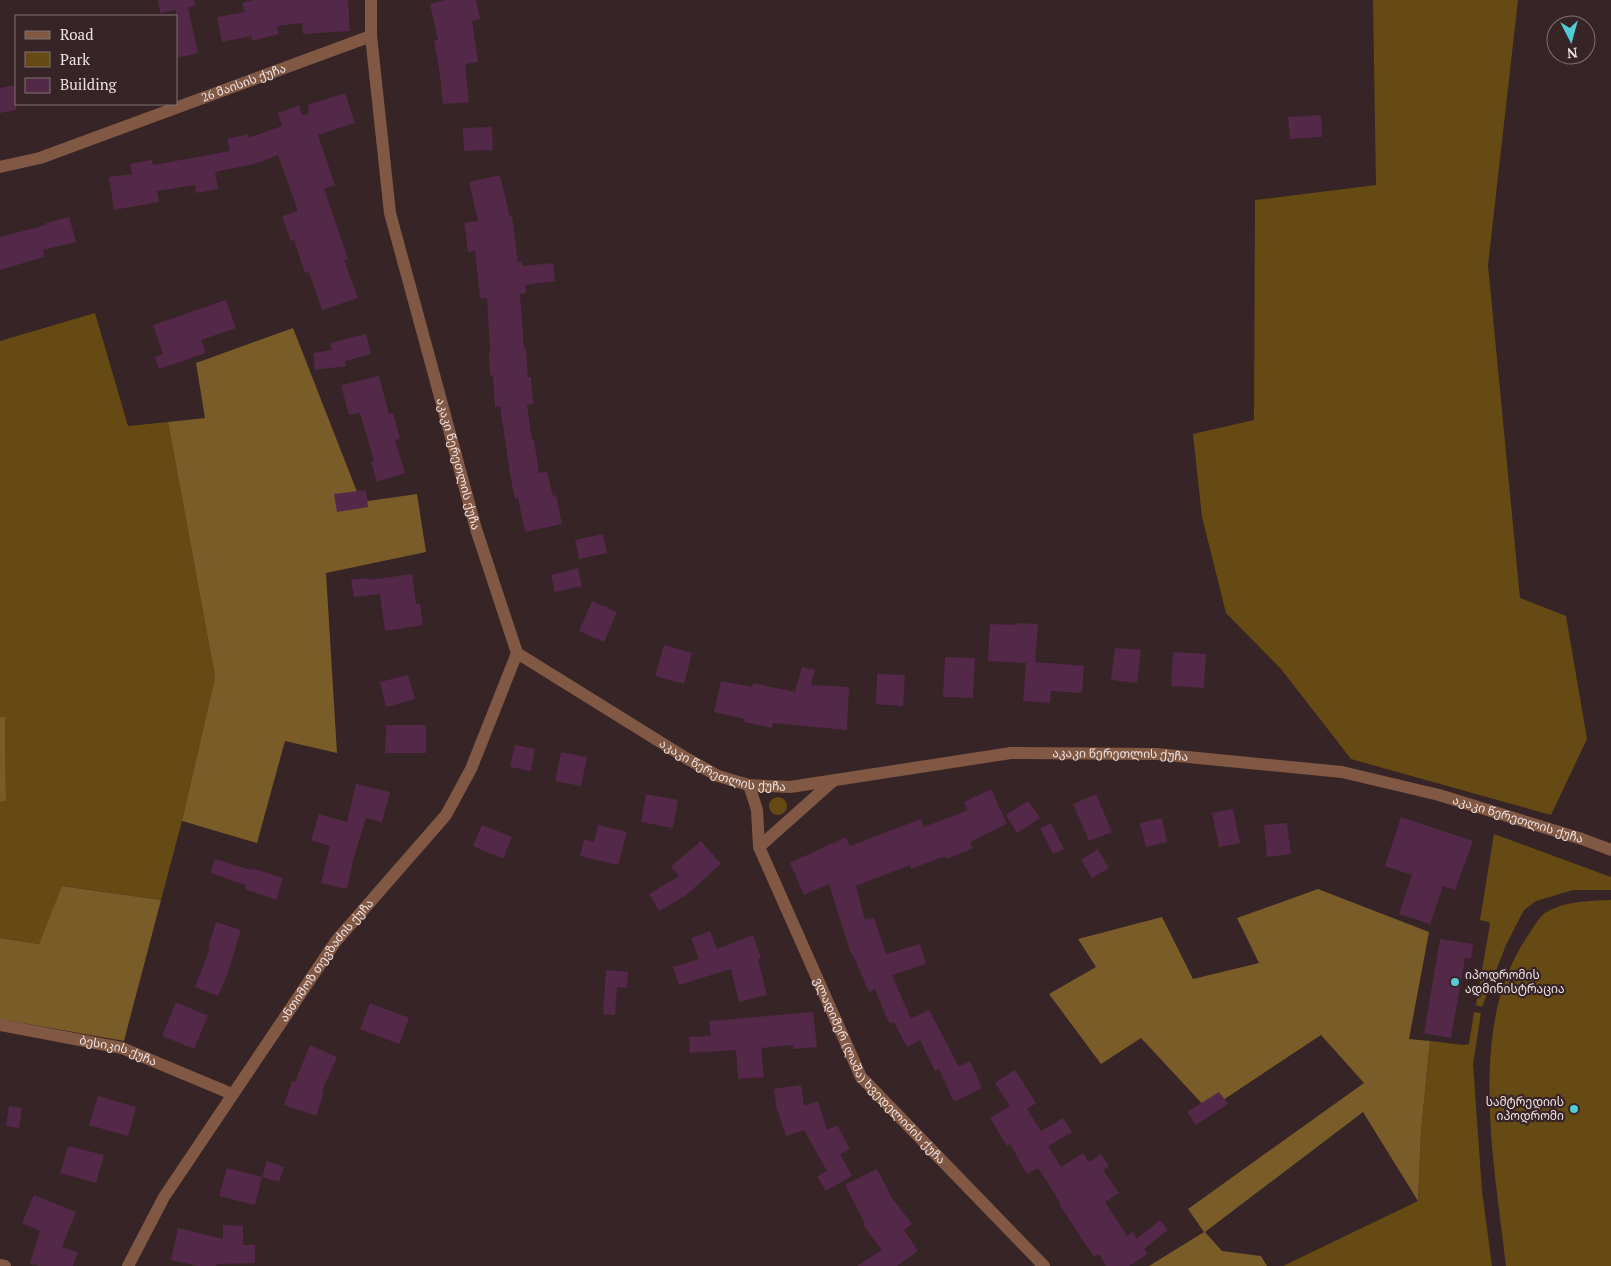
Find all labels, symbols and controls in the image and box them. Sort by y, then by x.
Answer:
legend [15,15,178,105]
north arrow [1546,15,1596,65]
text: Road [60,24,93,44]
text: N [1566,43,1579,63]
text: Park [60,49,90,69]
street label: 26 მაისის ქუჩა [199,60,288,105]
text: Building [60,74,118,94]
street label: აკაკი წერეთლის ქუჩა [434,396,484,531]
street label: აკაკი წერეთლის ქუჩა [657,735,786,794]
street label: აკაკი წერეთლის ქუჩა [1052,745,1189,764]
street label: აკაკი წერეთლის ქუჩა [1451,792,1585,846]
street label: ანთიმოზ თევზაძის ქუჩა [276,896,376,1024]
place label: იპოდრომის ადმინისტრაცია [1465,967,1565,997]
street label: ვლადიმერ (ლაშა) ხვედელიძის ქუჩა [811,975,949,1167]
marker: იპოდრომის ადმინისტრაცია [1449,976,1461,988]
street label: ბესიკის ქუჩა [78,1032,159,1069]
place label: სამტრედიის იპოდრომი [1486,1094,1564,1124]
marker: სამტრედიის იპოდრომი [1568,1103,1580,1115]

